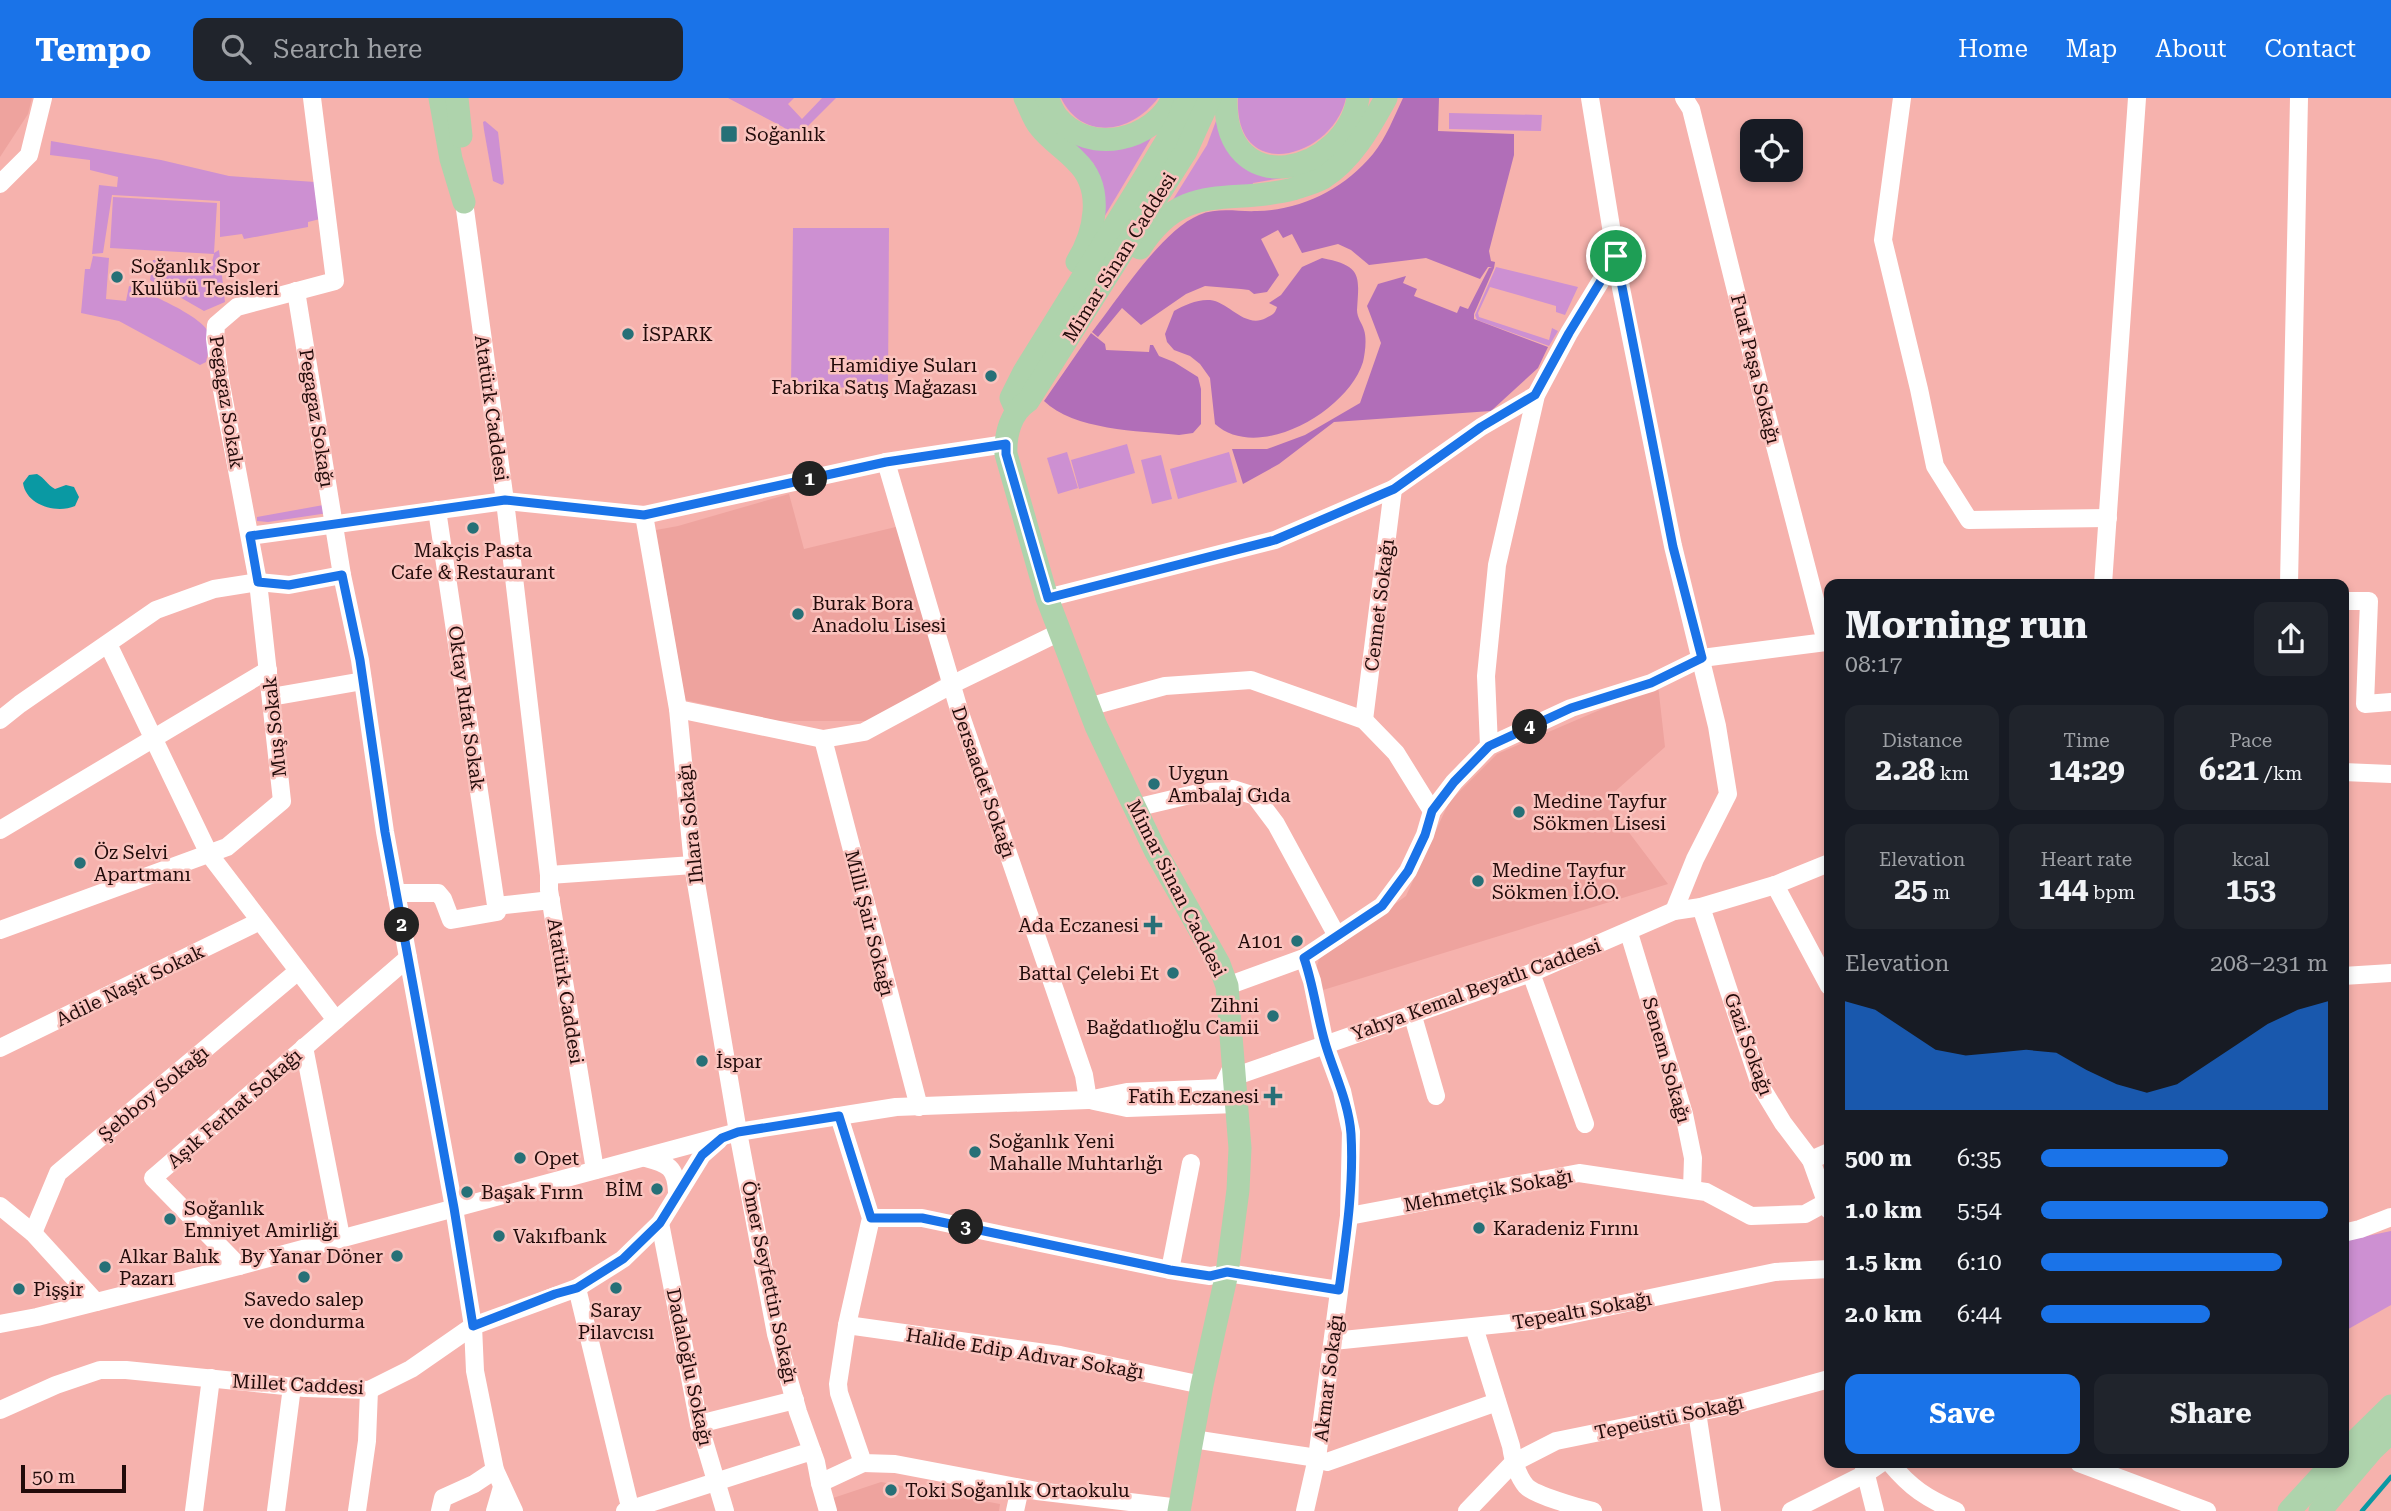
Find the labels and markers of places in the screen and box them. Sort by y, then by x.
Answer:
place label: Soğanlık [745,123,825,146]
marker: Soğanlık [719,124,739,144]
pin [1586,226,1646,286]
place label: Soğanlık Spor Kulübü Tesisleri [131,255,279,300]
marker: Soğanlık Spor Kulübü Tesisleri [109,269,125,285]
place label: İSPARK [642,323,713,346]
marker: İSPARK [620,326,636,342]
place label: Hamidiye Suları Fabrika Satış Mağazası [771,354,977,399]
marker: Hamidiye Suları Fabrika Satış Mağazası [983,368,999,384]
pin: 1 [792,462,828,496]
marker: Makçis Pasta Cafe & Restaurant [465,520,481,536]
place label: Makçis Pasta Cafe & Restaurant [391,539,555,584]
place label: Burak Bora Anadolu Lisesi [812,592,946,637]
marker: Burak Bora Anadolu Lisesi [790,606,806,622]
pin: 4 [1512,710,1548,744]
place label: Uygun Ambalaj Gıda [1168,762,1291,807]
marker: Uygun Ambalaj Gıda [1146,776,1162,792]
place label: Medine Tayfur Sökmen Lisesi [1533,790,1667,835]
marker: Medine Tayfur Sökmen Lisesi [1511,804,1527,820]
place label: Öz Selvi Apartmanı [94,841,191,886]
marker: Öz Selvi Apartmanı [72,855,88,871]
place label: Medine Tayfur Sökmen İ.Ö.O. [1492,859,1626,904]
marker: Medine Tayfur Sökmen İ.Ö.O. [1470,873,1486,889]
pin: 2 [384,908,420,942]
place label: Ada Eczanesi [1019,914,1139,937]
marker: Ada Eczanesi [1145,917,1161,933]
place label: A101 [1238,930,1283,953]
marker: A101 [1289,933,1305,949]
place label: Battal Çelebi Et [1019,962,1159,985]
marker: Battal Çelebi Et [1165,965,1181,981]
place label: Zihni Bağdatlıoğlu Camii [1086,994,1259,1039]
marker: Zihni Bağdatlıoğlu Camii [1265,1008,1281,1024]
place label: İspar [716,1050,763,1073]
marker: İspar [694,1053,710,1069]
place label: Fatih Eczanesi [1128,1085,1259,1108]
marker: Fatih Eczanesi [1265,1088,1281,1104]
place label: Soğanlık Yeni Mahalle Muhtarlığı [989,1130,1163,1175]
marker: Soğanlık Yeni Mahalle Muhtarlığı [967,1144,983,1160]
place label: Opet [534,1147,579,1170]
marker: Opet [512,1150,528,1166]
place label: BİM [605,1178,643,1201]
place label: Başak Fırın [481,1181,584,1204]
marker: BİM [649,1181,665,1197]
marker: Başak Fırın [459,1184,475,1200]
place label: Soğanlık Emniyet Amirliği [184,1197,338,1242]
pin: 3 [948,1210,984,1244]
marker: Soğanlık Emniyet Amirliği [162,1211,178,1227]
place label: Karadeniz Fırını [1493,1217,1639,1240]
marker: Karadeniz Fırını [1471,1220,1487,1236]
place label: Vakıfbank [513,1225,607,1248]
marker: Vakıfbank [491,1228,507,1244]
place label: Alkar Balık Pazarı [119,1245,220,1290]
place label: By Yanar Döner [240,1245,383,1268]
marker: By Yanar Döner [389,1248,405,1264]
marker: Alkar Balık Pazarı [97,1259,113,1275]
marker: Savedo salep ve dondurma [296,1269,312,1285]
place label: Pişşir [33,1278,83,1301]
marker: Saray Pilavcısı [608,1280,624,1296]
marker: Pişşir [11,1281,27,1297]
place label: Savedo salep ve dondurma [243,1288,365,1333]
place label: Saray Pilavcısı [578,1299,654,1344]
place label: Toki Soğanlık Ortaokulu [905,1479,1130,1502]
marker: Toki Soğanlık Ortaokulu [883,1482,899,1498]

